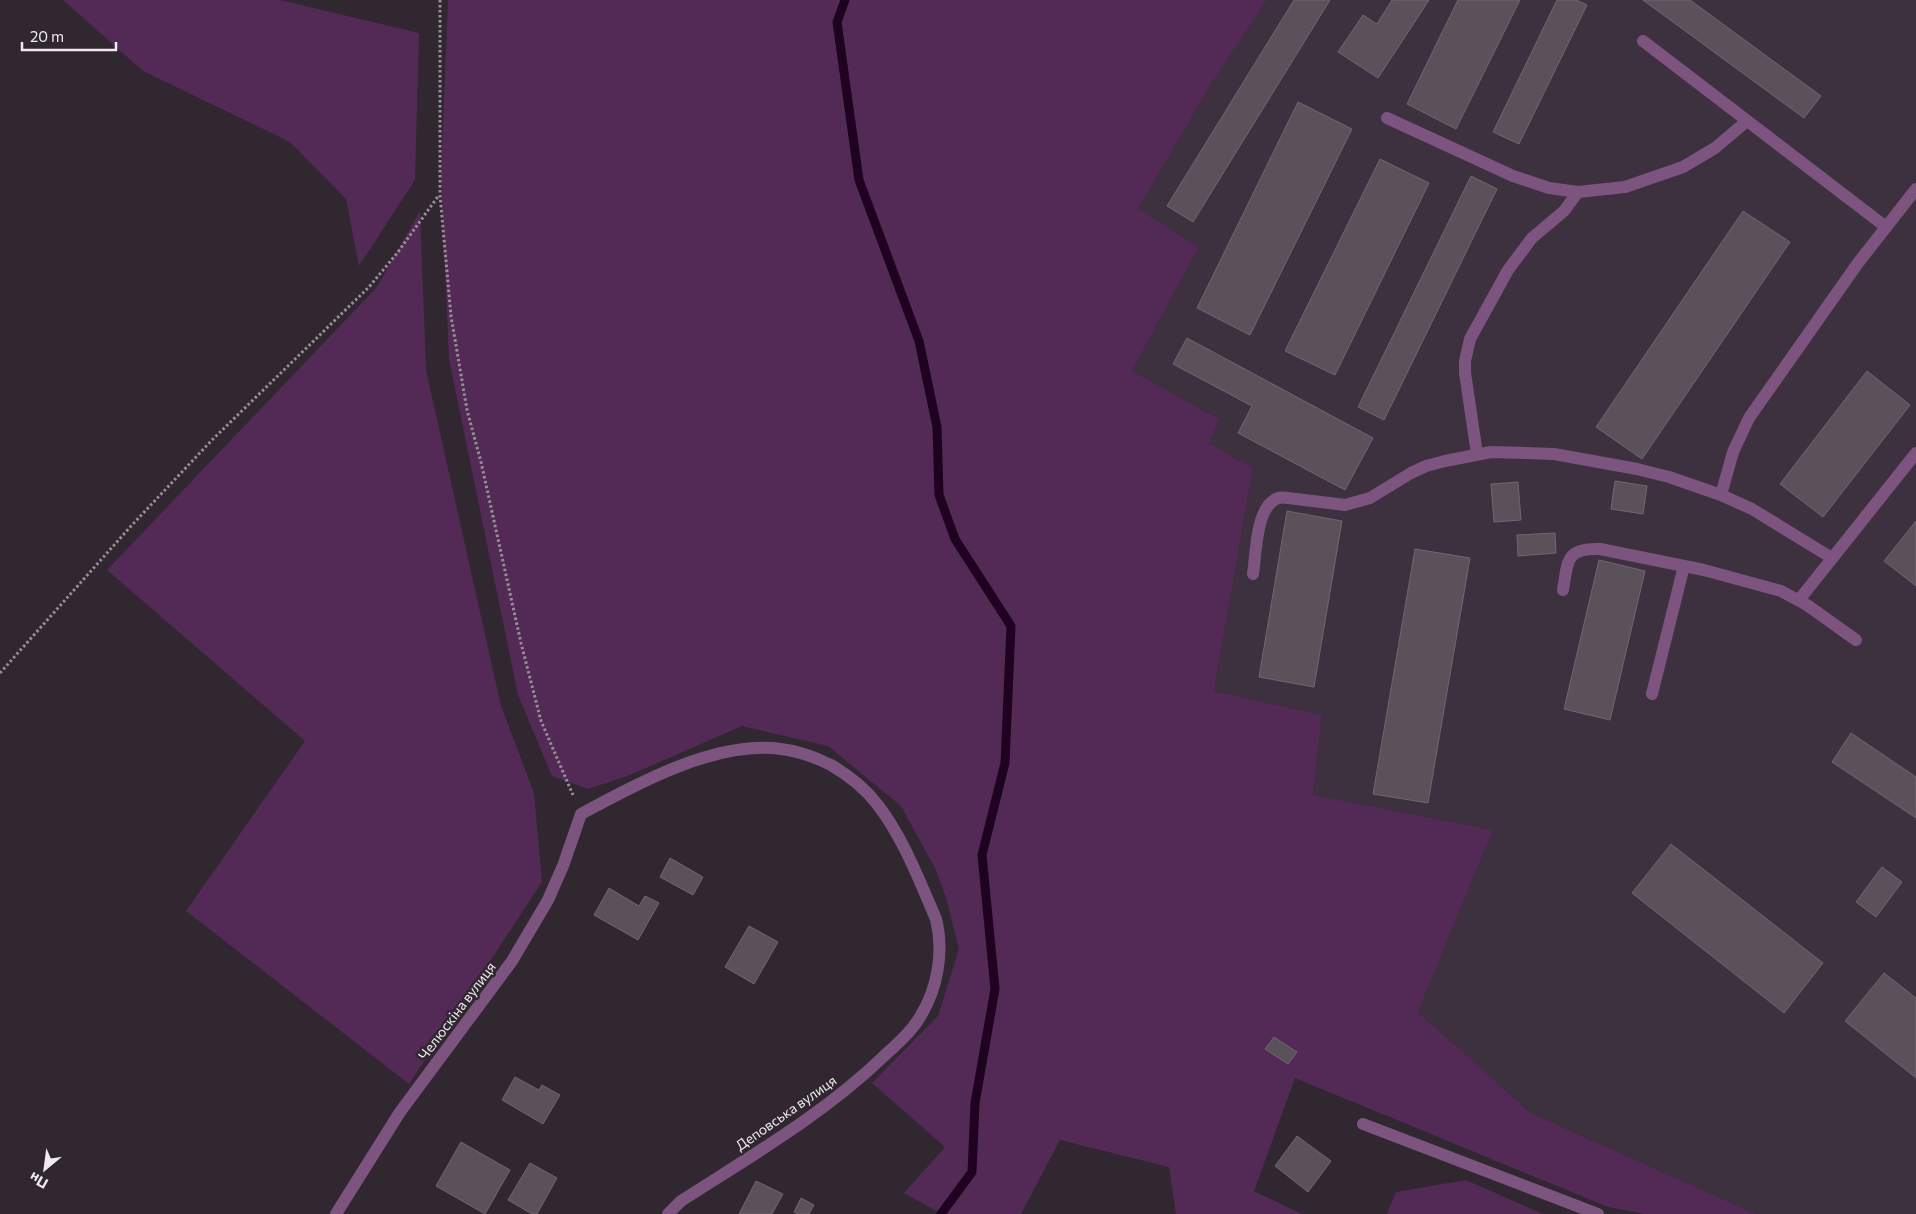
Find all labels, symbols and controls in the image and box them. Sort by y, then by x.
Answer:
scale bar [22,20,116,52]
text: 20 m [30,27,64,45]
street label: Челюскіна вулиця [414,958,499,1063]
street label: Деповська вулиця [732,1071,840,1154]
north arrow [20,1144,70,1194]
text: Пн [26,1169,51,1193]

